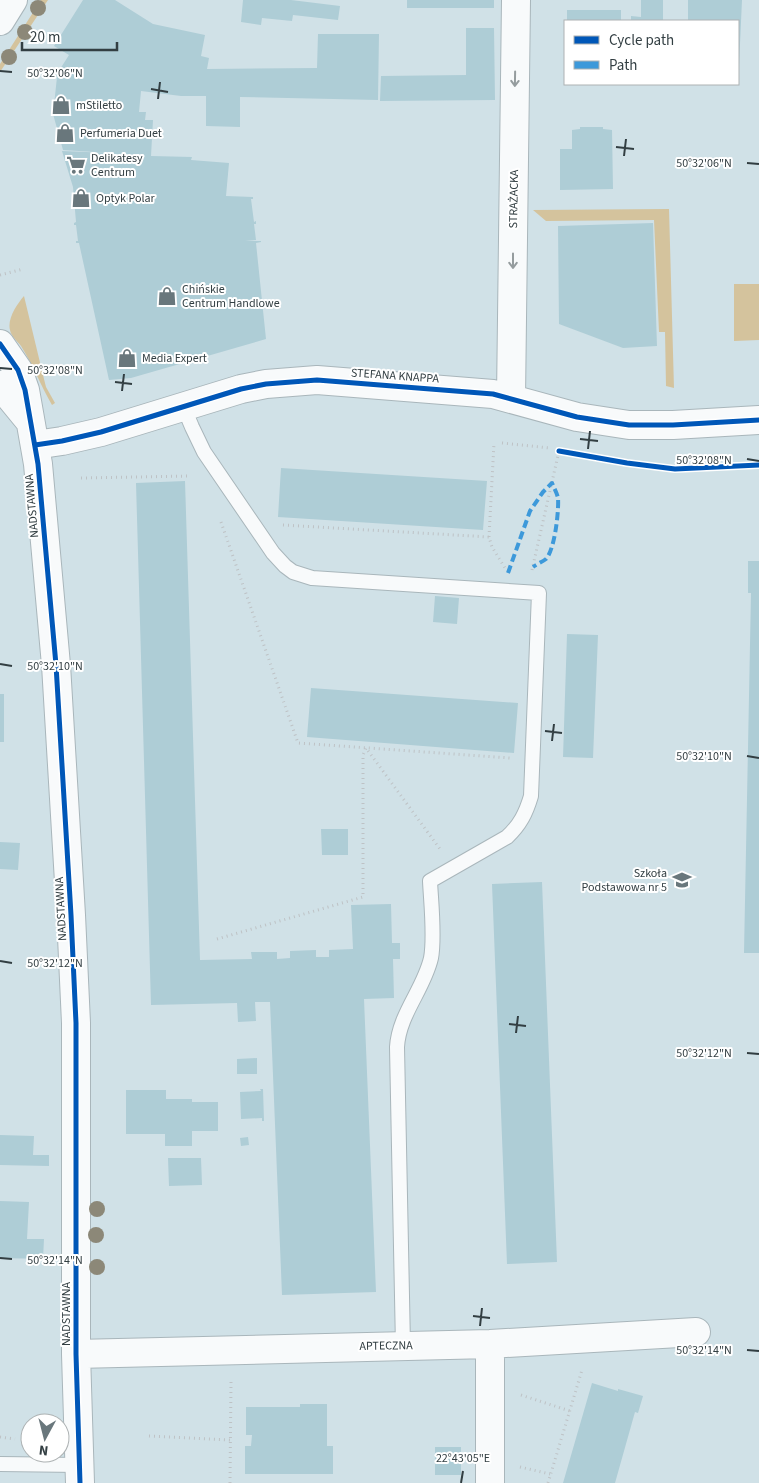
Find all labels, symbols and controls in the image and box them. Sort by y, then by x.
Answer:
scale bar [22,20,118,52]
legend [564,20,739,85]
text: 20 m [30,27,60,48]
text: Cycle path [609,30,674,51]
text: Path [609,55,637,76]
text: 50°32'06"N [27,65,83,82]
one-way arrow [510,70,520,87]
shop icon: mStiletto [50,94,72,116]
place label: mStiletto [76,97,122,114]
shop icon: Perfumeria Duet [54,122,76,144]
place label: Perfumeria Duet [80,125,162,142]
place label: Delikatesy Centrum [91,150,143,181]
supermarket icon: Delikatesy Centrum [65,154,87,176]
text: 50°32'06"N [676,155,732,172]
street label: STRAŻACKA [505,169,523,229]
shop icon: Optyk Polar [70,187,92,209]
place label: Optyk Polar [96,190,156,207]
one-way arrow [508,252,518,268]
place label: Chińskie Centrum Handlowe [182,281,280,312]
shop icon: Chińskie Centrum Handlowe [156,285,178,307]
shop icon: Media Expert [116,347,138,369]
place label: Media Expert [142,350,207,367]
text: 50°32'08"N [27,362,83,379]
street label: STEFANA KNAPPA [350,364,440,388]
text: 50°32'08"N [676,452,732,469]
street label: NADSTAWNA [21,473,43,539]
text: 50°32'10"N [27,658,83,675]
text: 50°32'10"N [676,748,732,765]
place label: Szkoła Podstawowa nr 5 [582,865,667,896]
school or university icon: Szkoła Podstawowa nr 5 [671,869,693,891]
street label: NADSTAWNA [51,876,71,941]
text: 50°32'12"N [27,955,83,972]
text: 50°32'12"N [676,1045,732,1062]
text: 50°32'14"N [27,1252,83,1269]
street label: NADSTAWNA [58,1282,75,1346]
street label: APTECZNA [359,1337,413,1355]
text: 50°32'14"N [676,1342,732,1359]
north arrow [20,1413,70,1463]
text: N [38,1439,49,1460]
text: 22°43'05"E [436,1450,490,1467]

